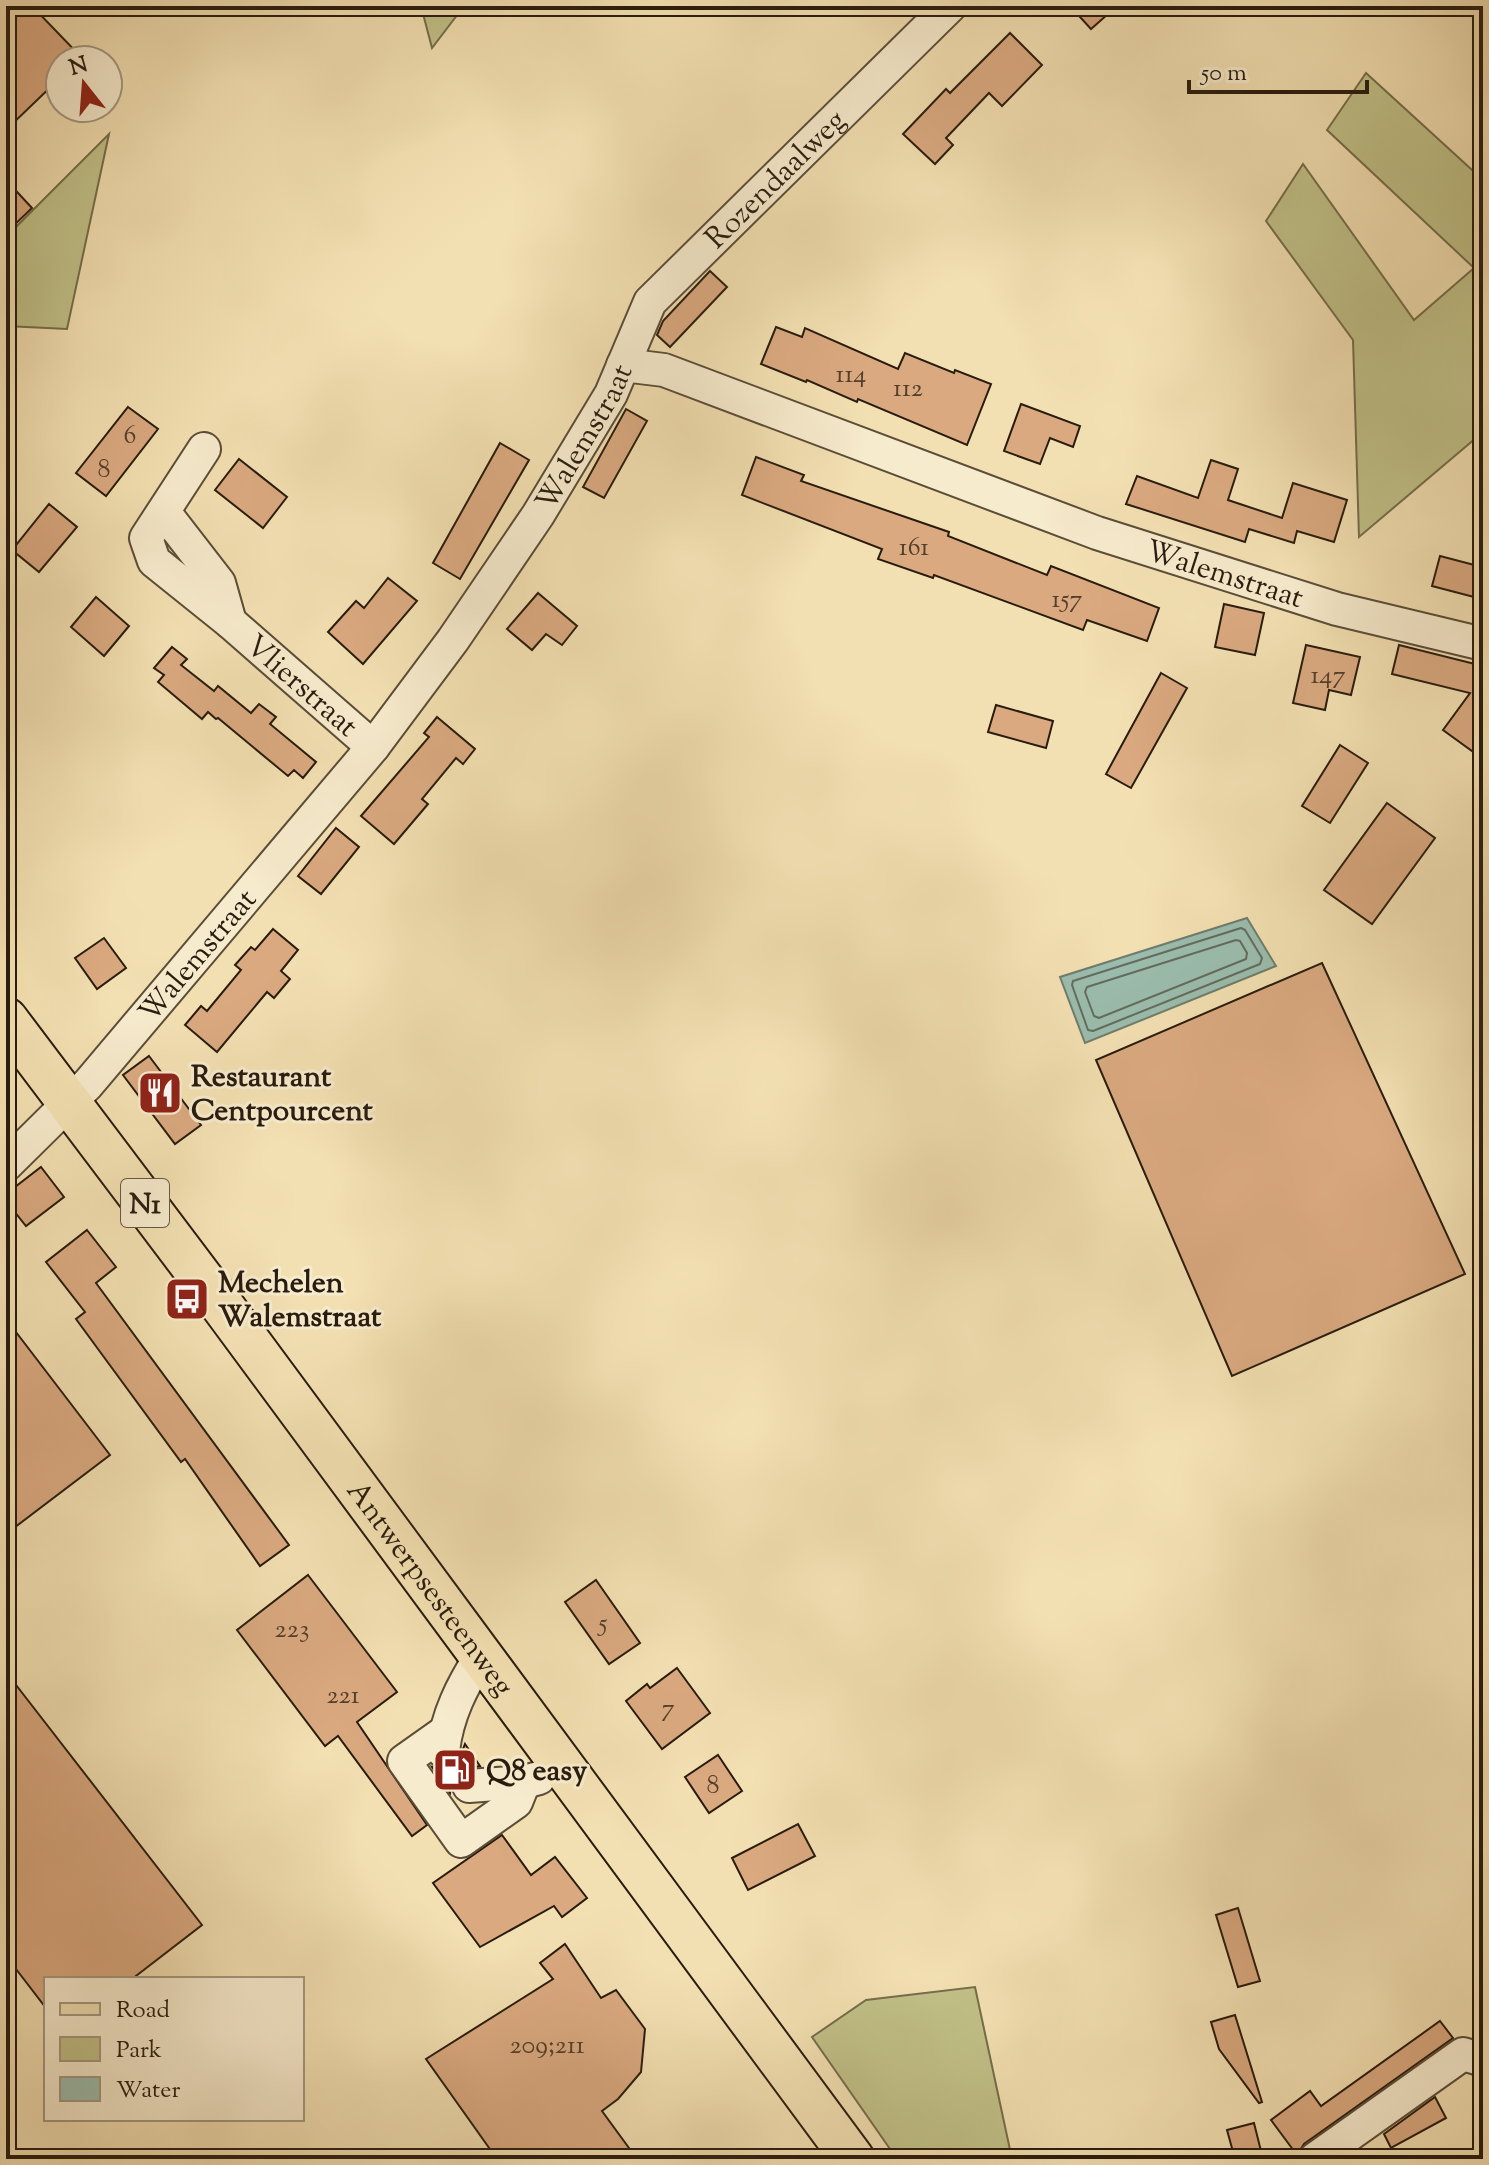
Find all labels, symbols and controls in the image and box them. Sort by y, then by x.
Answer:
north arrow [44,44,124,124]
scale bar [1189,44,1367,94]
text: N [66,50,93,86]
text: 50 m [1199,57,1247,91]
street label: Rozendaalweg [696,101,857,260]
house number: 114 [836,357,866,394]
street label: Walemstraat [526,358,645,520]
house number: 112 [893,371,923,408]
house number: 6 [124,418,136,455]
house number: 8 [97,452,111,489]
house number: 161 [899,530,929,567]
street label: Walemstraat [1140,531,1308,621]
house number: 157 [1052,582,1082,619]
street label: Vlierstraat [235,626,366,748]
house number: 147 [1311,658,1345,695]
street label: Walemstraat [130,881,268,1033]
place label: Restaurant Centpourcent [191,1057,374,1134]
restaurant icon: Restaurant Centpourcent [136,1069,184,1117]
road number: N1 [121,1179,169,1227]
place label: Mechelen Walemstraat [218,1263,382,1340]
bus stop icon: Mechelen Walemstraat [163,1275,211,1323]
street label: Antwerpsesteenweg [335,1473,523,1706]
house number: 5 [597,1606,608,1643]
house number: 223 [275,1612,309,1649]
house number: 221 [326,1678,360,1715]
house number: 7 [661,1691,675,1728]
fuel station icon: Q8 easy [431,1746,479,1794]
place label: Q8 easy [486,1751,587,1794]
house number: 8 [706,1768,720,1805]
legend [44,1977,304,2121]
text: Road [116,1994,170,2028]
house number: 209;211 [509,2028,585,2065]
text: Park [116,2034,162,2068]
text: Water [116,2074,180,2108]

